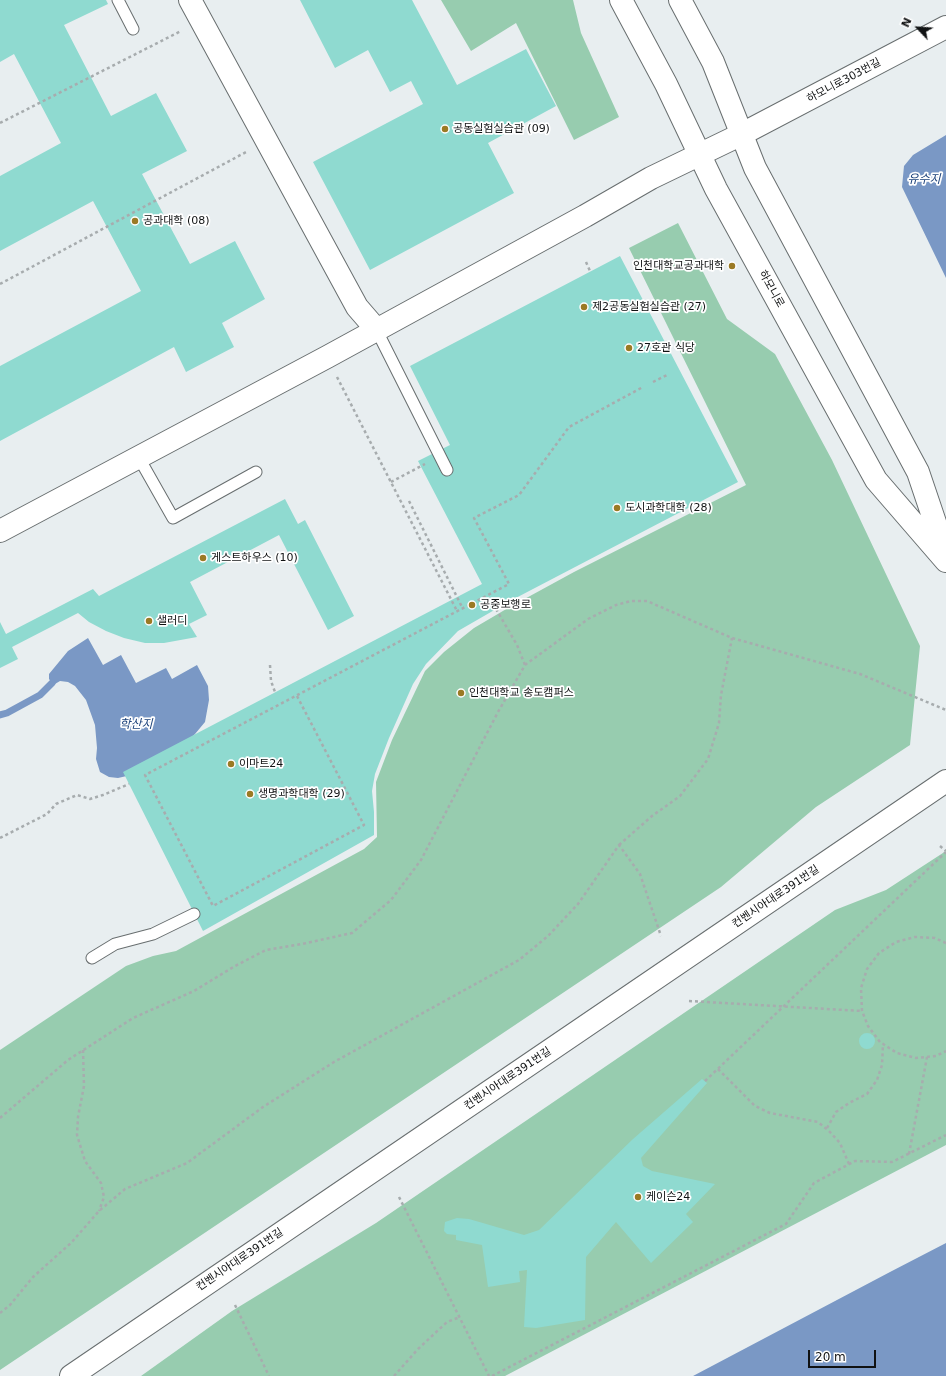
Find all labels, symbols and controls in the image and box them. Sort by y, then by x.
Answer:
north arrow [898,8,938,48]
text: N [899,16,915,30]
street label: 하모니로303번길 [805,56,883,106]
place label: 공동실험실습관 (09) [453,122,550,136]
marker: 공동실험실습관 (09) [440,124,450,134]
water label: 유수지 [907,173,941,187]
place label: 공과대학 (08) [143,214,210,228]
marker: 공과대학 (08) [130,216,140,226]
place label: 인천대학교공과대학 [633,259,724,273]
marker: 인천대학교공과대학 [727,261,737,271]
street label: 하모니로 [755,268,787,310]
place label: 제2공동실험실습관 (27) [592,300,706,314]
marker: 제2공동실험실습관 (27) [579,302,589,312]
place label: 27호관 식당 [637,341,695,355]
marker: 27호관 식당 [624,343,634,353]
place label: 도시과학대학 (28) [625,501,712,515]
marker: 도시과학대학 (28) [612,503,622,513]
place label: 게스트하우스 (10) [211,551,298,565]
marker: 게스트하우스 (10) [198,553,208,563]
place label: 공중보행로 [480,598,531,612]
marker: 공중보행로 [467,600,477,610]
place label: 샐러디 [157,614,187,628]
marker: 샐러디 [144,616,154,626]
place label: 인천대학교 송도캠퍼스 [469,686,574,700]
marker: 인천대학교 송도캠퍼스 [456,688,466,698]
water label: 학산지 [119,718,153,732]
place label: 이마트24 [239,757,283,771]
marker: 이마트24 [226,759,236,769]
place label: 생명과학대학 (29) [258,787,345,801]
marker: 생명과학대학 (29) [245,789,255,799]
street label: 컨벤시아대로391번길 [730,863,822,931]
street label: 컨벤시아대로391번길 [462,1045,554,1113]
place label: 케이슨24 [646,1190,690,1204]
marker: 케이슨24 [633,1192,643,1202]
street label: 컨벤시아대로391번길 [194,1226,286,1294]
scale bar [810,1342,878,1368]
text: 20 m [815,1350,846,1364]

